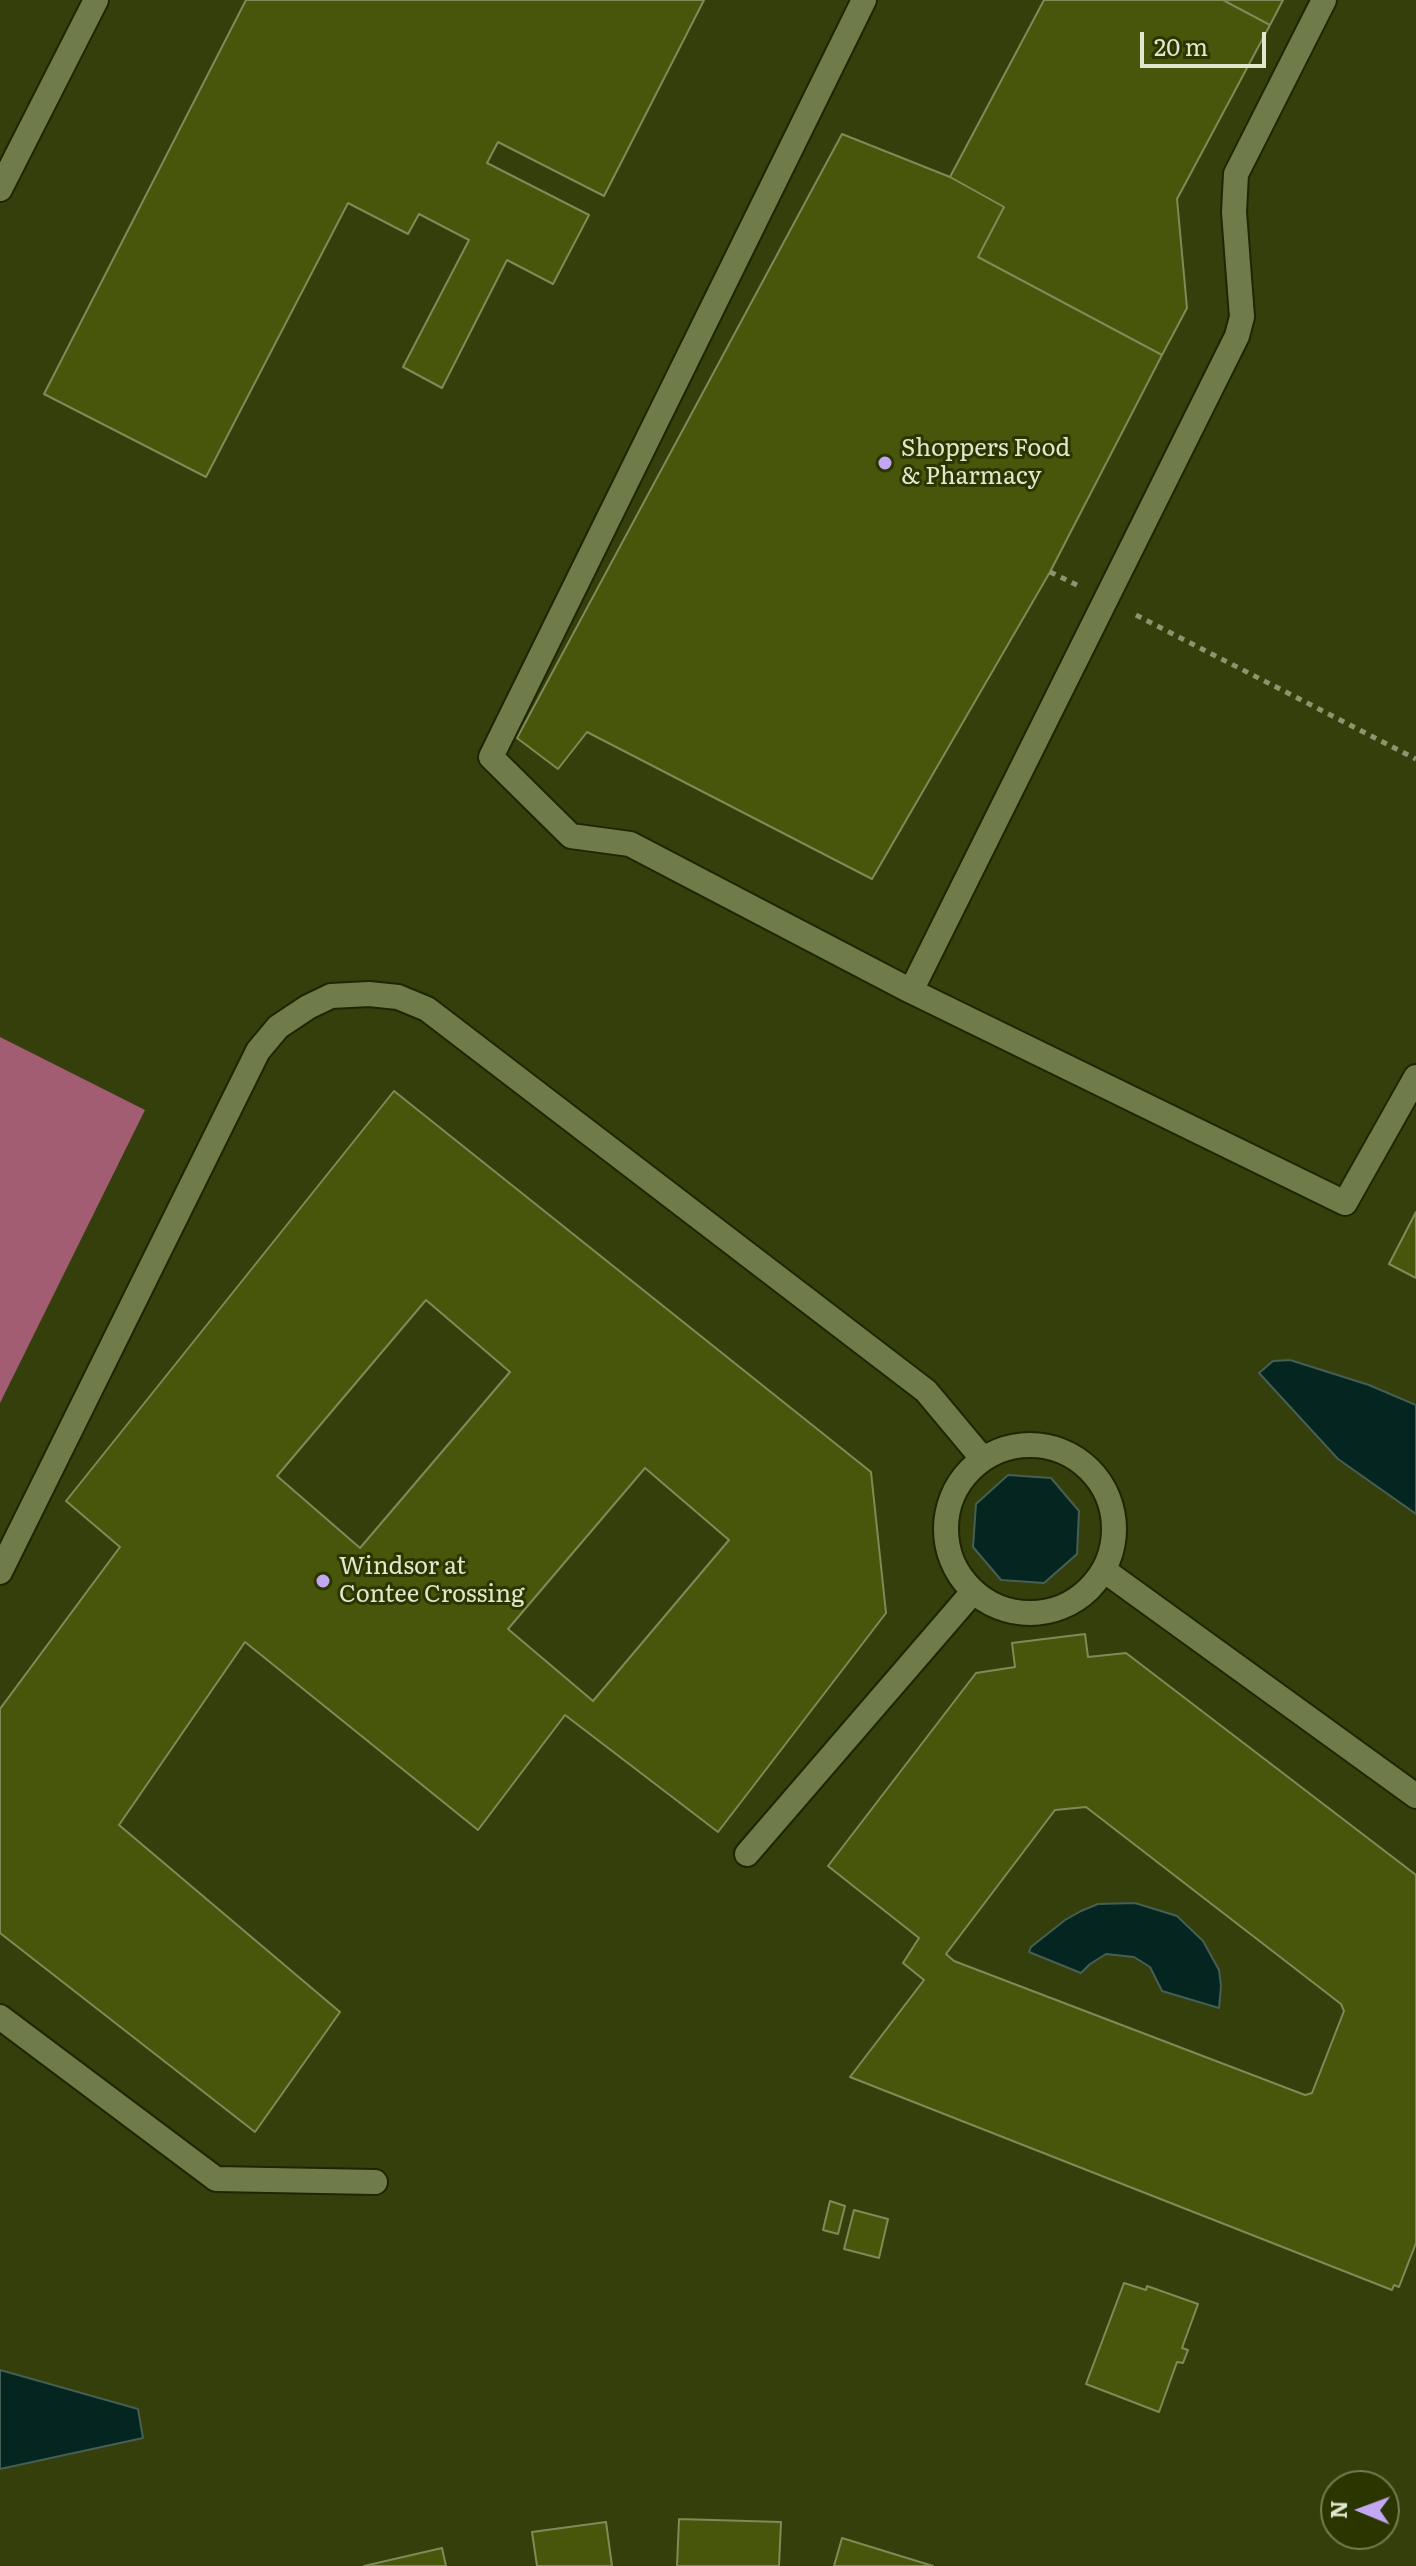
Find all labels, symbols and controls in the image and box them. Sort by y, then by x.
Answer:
scale bar [1144,16,1270,66]
text: 20 m [1154,28,1208,63]
place label: Shoppers Food & Pharmacy [901,435,1070,491]
marker: Shoppers Food & Pharmacy [876,454,894,472]
place label: Windsor at Contee Crossing [339,1553,525,1609]
marker: Windsor at Contee Crossing [314,1572,332,1590]
north arrow [1320,2470,1400,2550]
text: N [1321,2500,1354,2519]

